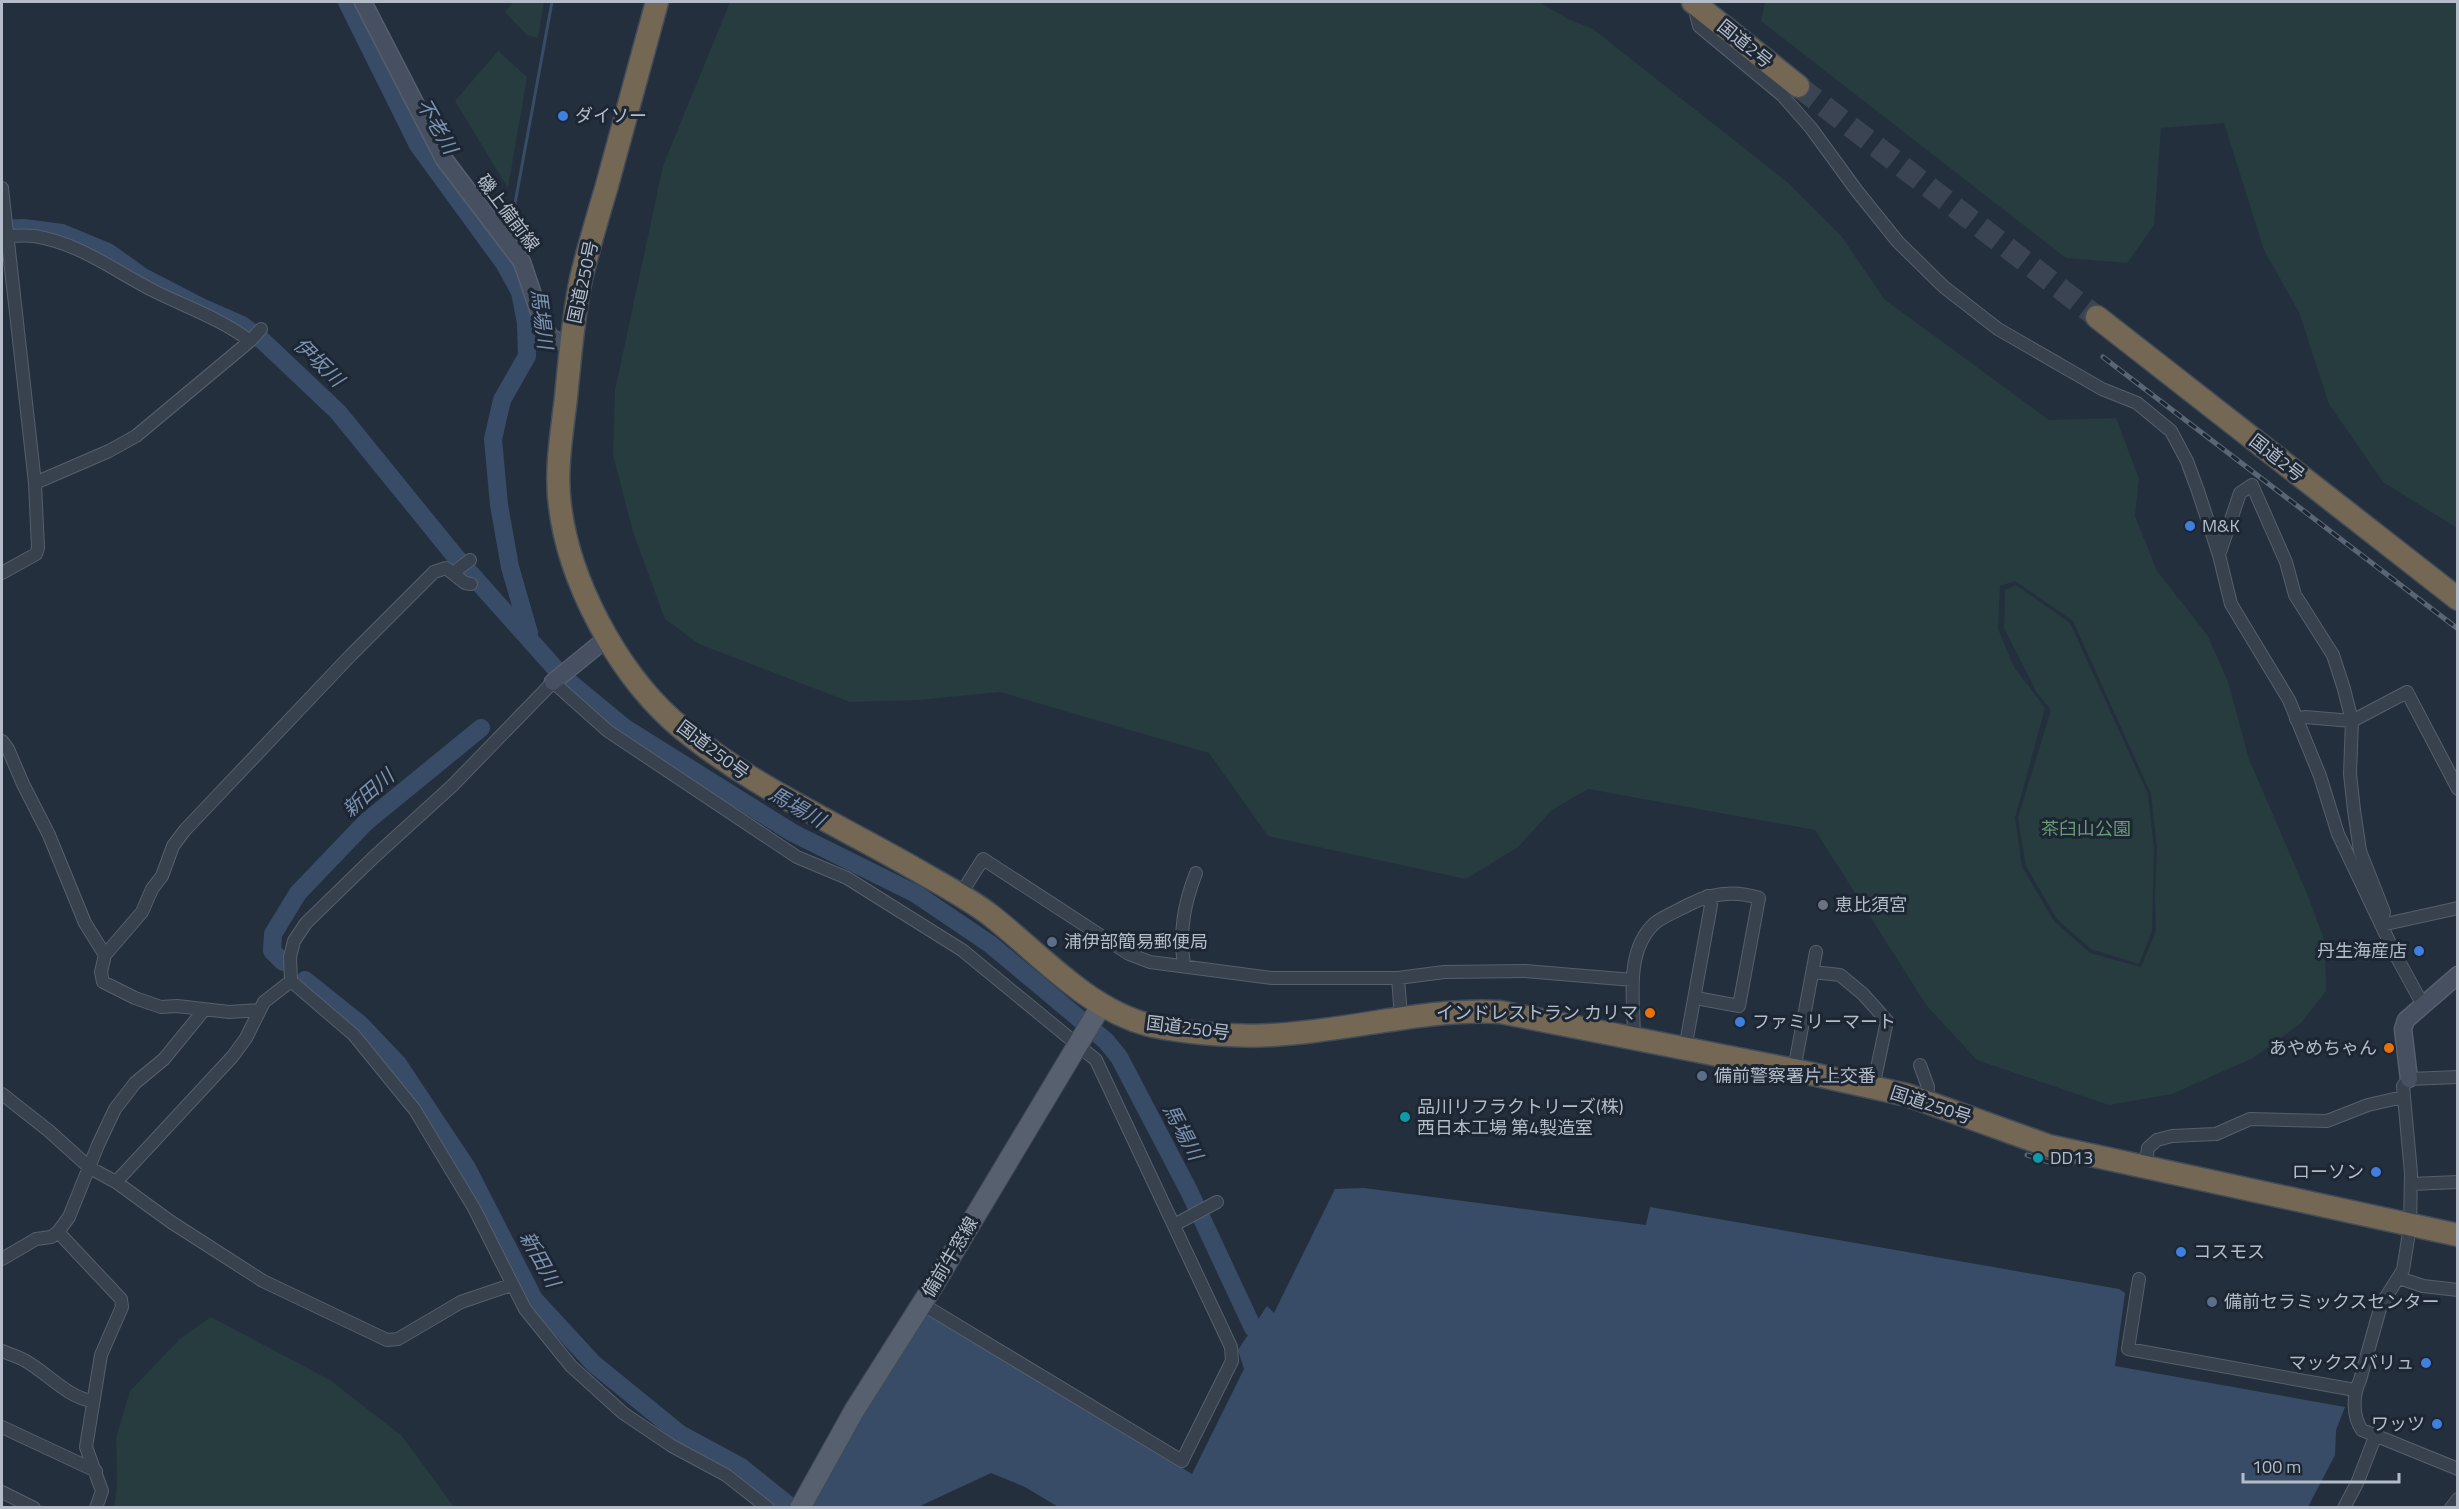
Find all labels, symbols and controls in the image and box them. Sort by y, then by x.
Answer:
street label: 国道2号 [1712,13,1779,74]
water label: 不老川 [409,92,467,161]
place label: ダイソー [575,102,647,129]
marker: ダイソー [556,109,570,123]
street label: 磯上備前線 [471,169,546,257]
street label: 国道250号 [561,238,604,326]
water label: 馬場川 [523,287,562,353]
water label: 伊坂川 [287,330,353,395]
street label: 国道2号 [2244,427,2311,488]
place label: M&K [2202,512,2240,539]
marker: M&K [2183,519,2197,533]
street label: 国道250号 [672,713,755,786]
water label: 新田川 [335,760,402,824]
water label: 馬場川 [764,778,833,836]
park label: 茶臼山公園 [2041,815,2131,842]
place label: 恵比須宮 [1835,891,1907,918]
marker: 恵比須宮 [1816,898,1830,912]
place label: 浦伊部簡易郵便局 [1064,928,1208,955]
marker: 浦伊部簡易郵便局 [1045,935,1059,949]
place label: 丹生海産店 [2317,937,2407,964]
marker: 丹生海産店 [2412,944,2426,958]
place label: インドレストラン カリマ [1436,999,1638,1026]
marker: インドレストラン カリマ [1643,1006,1657,1020]
place label: ファミリーマート [1752,1008,1896,1035]
street label: 国道250号 [1145,1009,1232,1046]
marker: ファミリーマート [1733,1015,1747,1029]
place label: あやめちゃん [2269,1034,2377,1061]
marker: あやめちゃん [2382,1041,2396,1055]
place label: 備前警察署片上交番 [1714,1062,1876,1089]
marker: 備前警察署片上交番 [1695,1069,1709,1083]
street label: 国道250号 [1887,1079,1975,1130]
place label: 品川リフラクトリーズ(株) 西日本工場 第4製造室 [1417,1093,1624,1141]
water label: 馬場川 [1156,1098,1212,1167]
marker: 品川リフラクトリーズ(株) 西日本工場 第4製造室 [1398,1110,1412,1124]
place label: DD13 [2050,1144,2093,1171]
marker: DD13 [2031,1151,2045,1165]
place label: ローソン [2292,1158,2364,1185]
marker: ローソン [2369,1165,2383,1179]
street label: 備前牛窓線 [915,1211,984,1302]
water label: 新田川 [512,1225,570,1294]
place label: コスモス [2193,1238,2265,1265]
marker: コスモス [2174,1245,2188,1259]
place label: 備前セラミックスセンター [2224,1288,2439,1315]
marker: 備前セラミックスセンター [2205,1295,2219,1309]
place label: マックスバリュ [2289,1349,2414,1376]
marker: マックスバリュ [2419,1356,2433,1370]
place label: ワッツ [2371,1410,2425,1437]
marker: ワッツ [2430,1417,2444,1431]
scale bar [2243,1446,2399,1484]
text: 100 m [2252,1453,2301,1480]

